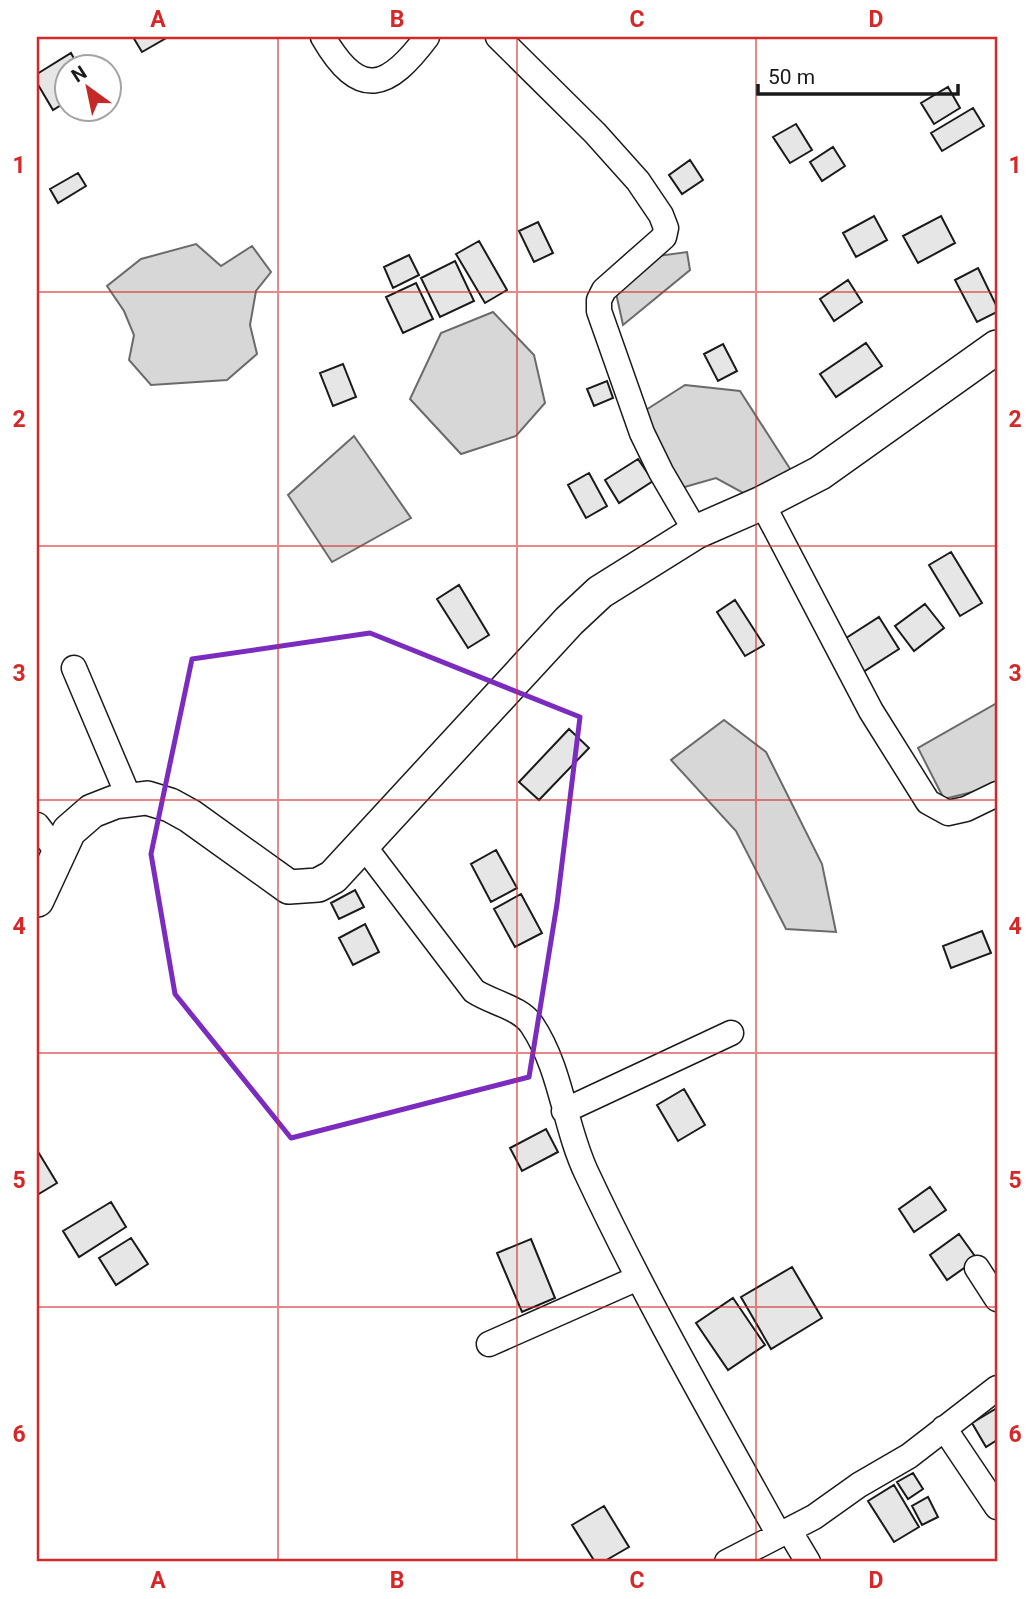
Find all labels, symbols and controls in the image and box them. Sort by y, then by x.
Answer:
text: A [150,6,166,33]
text: B [390,6,404,33]
text: C [629,6,645,33]
text: D [869,6,883,33]
north arrow [52,52,122,122]
scale bar [758,52,957,96]
text: N [67,61,91,87]
text: 50 m [768,65,815,89]
text: 1 [12,152,26,179]
text: 1 [1008,152,1022,179]
text: 2 [12,406,26,433]
text: 2 [1008,406,1022,433]
text: 3 [12,660,26,687]
text: 3 [1008,660,1022,687]
text: 4 [12,913,26,940]
text: 4 [1008,913,1022,940]
text: 5 [12,1167,26,1194]
text: 5 [1008,1167,1022,1194]
text: 6 [12,1421,26,1448]
text: 6 [1008,1421,1022,1448]
text: A [150,1567,166,1594]
text: B [390,1567,404,1594]
text: C [629,1567,645,1594]
text: D [869,1567,883,1594]

